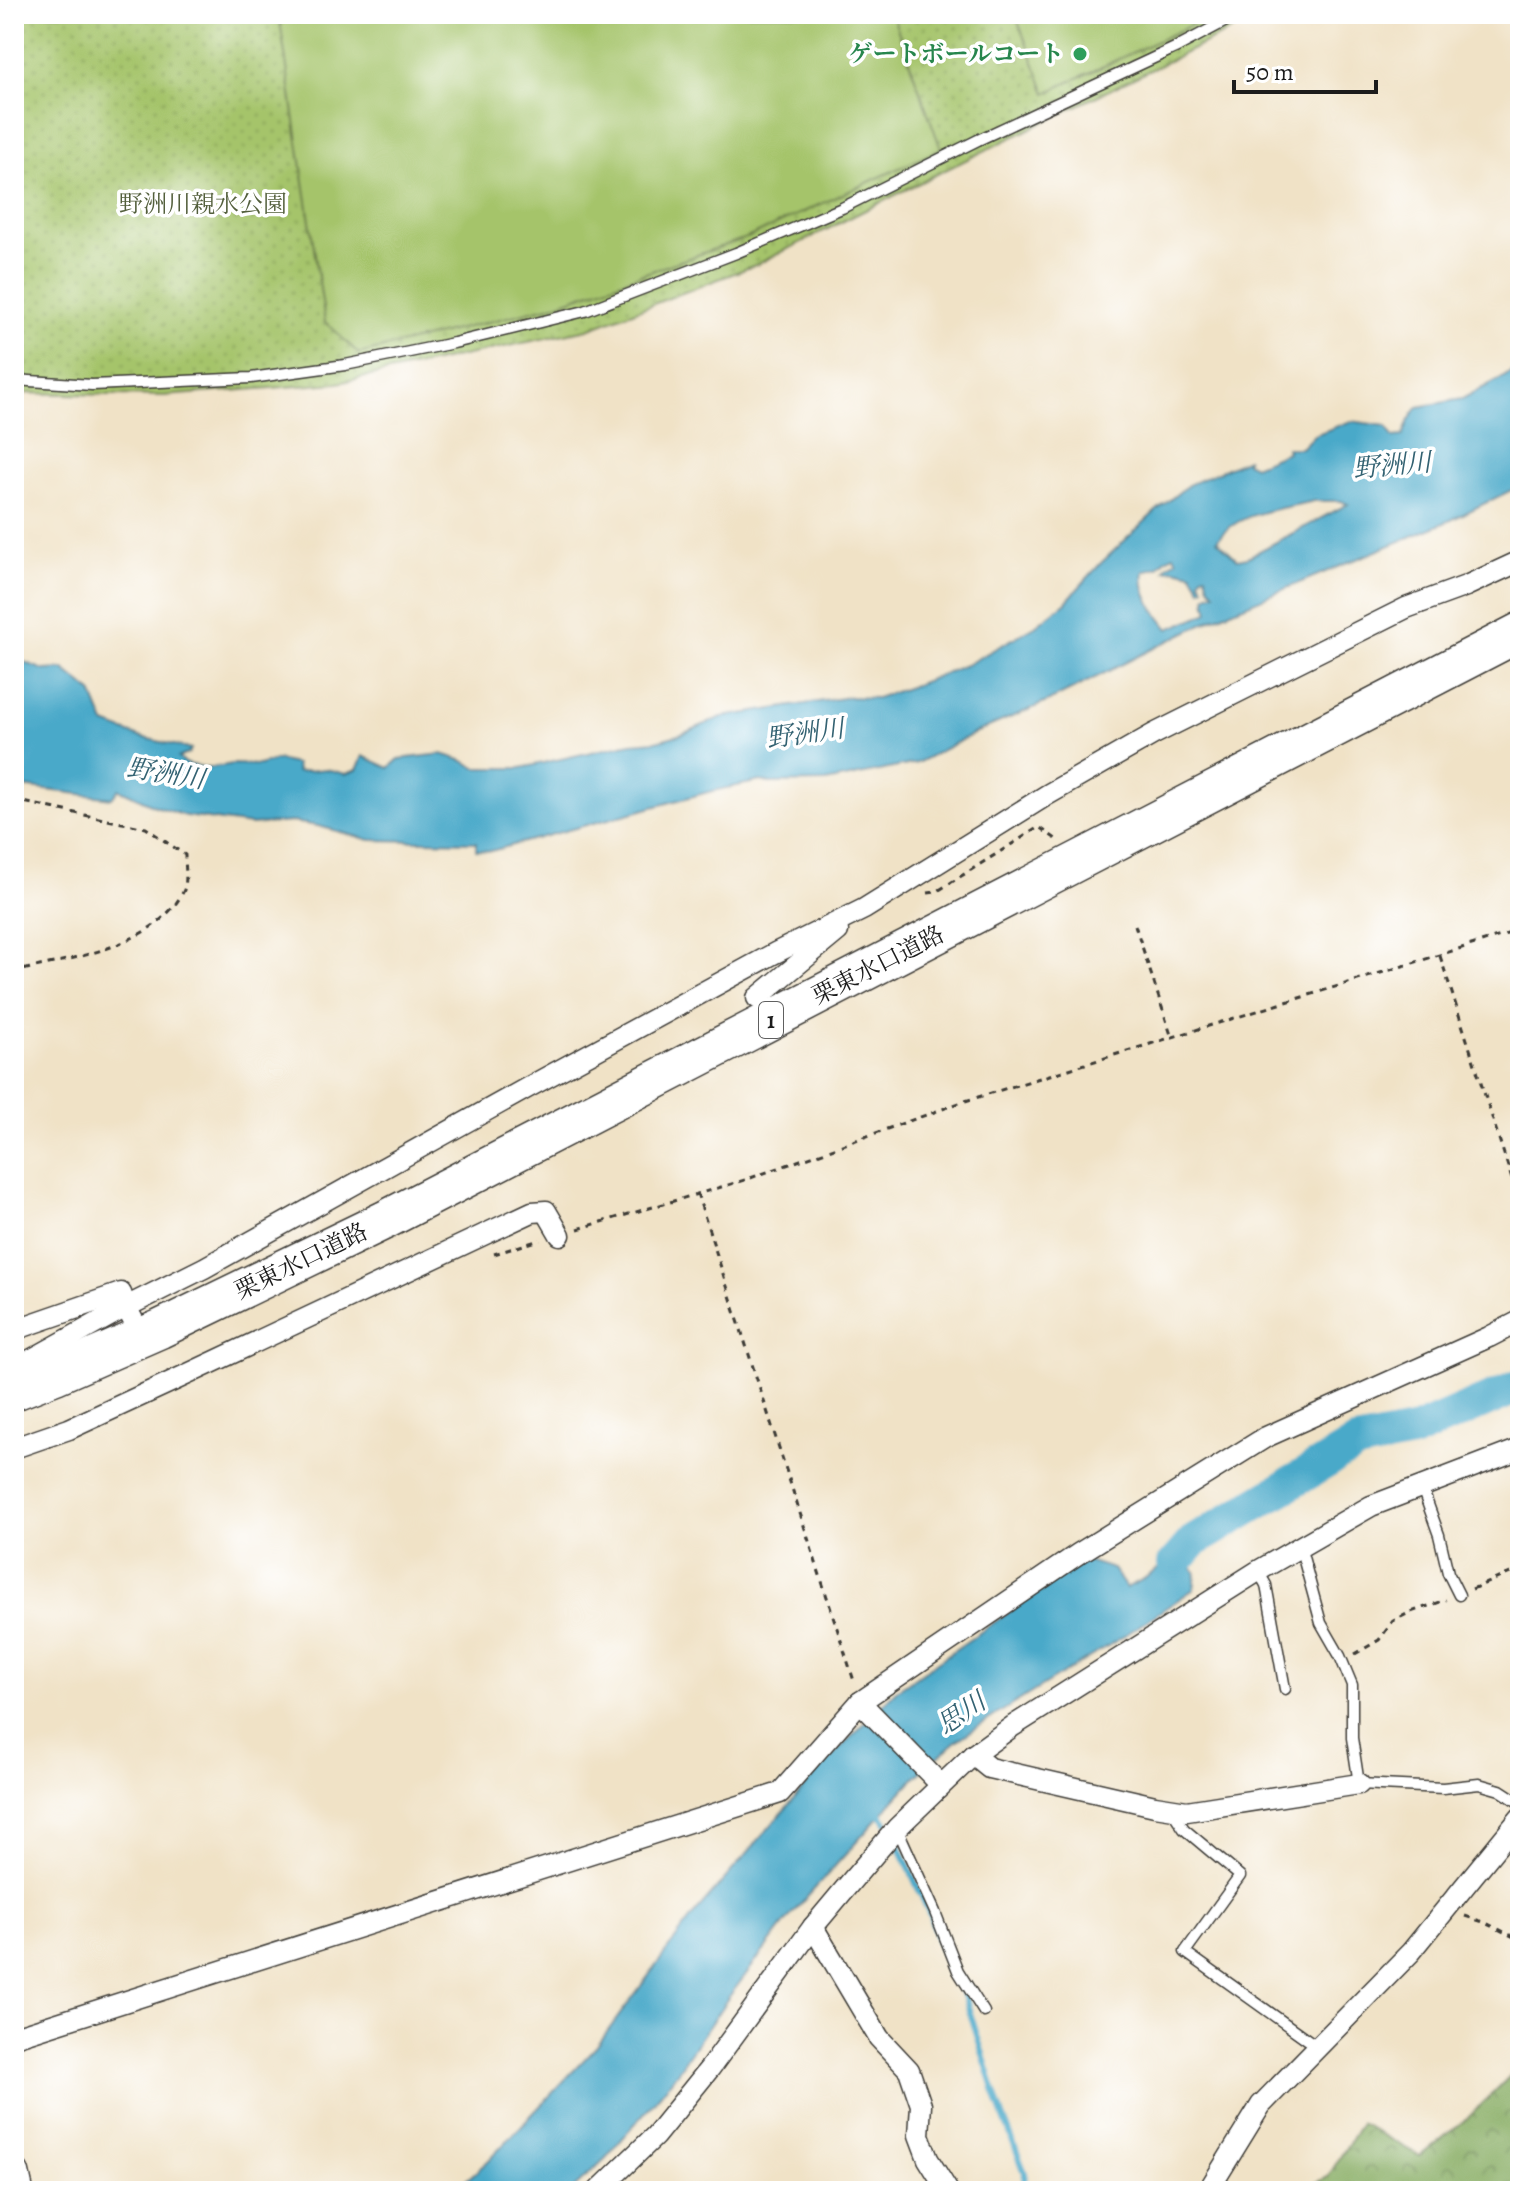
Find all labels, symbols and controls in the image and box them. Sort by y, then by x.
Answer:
place label: ゲートボールコート [848,38,1064,70]
scale bar [1234,44,1376,94]
marker: ゲートボールコート [1071,45,1089,63]
text: 50 m [1246,56,1294,88]
park label: 野洲川親水公園 [119,188,287,220]
water label: 野洲川 [1352,444,1435,486]
water label: 野洲川 [764,710,849,756]
water label: 野洲川 [125,750,210,797]
street label: 栗東水口道路 [807,918,949,1012]
road number: 1 [759,1002,783,1038]
street label: 栗東水口道路 [229,1215,373,1307]
water label: 思川 [930,1683,995,1742]

